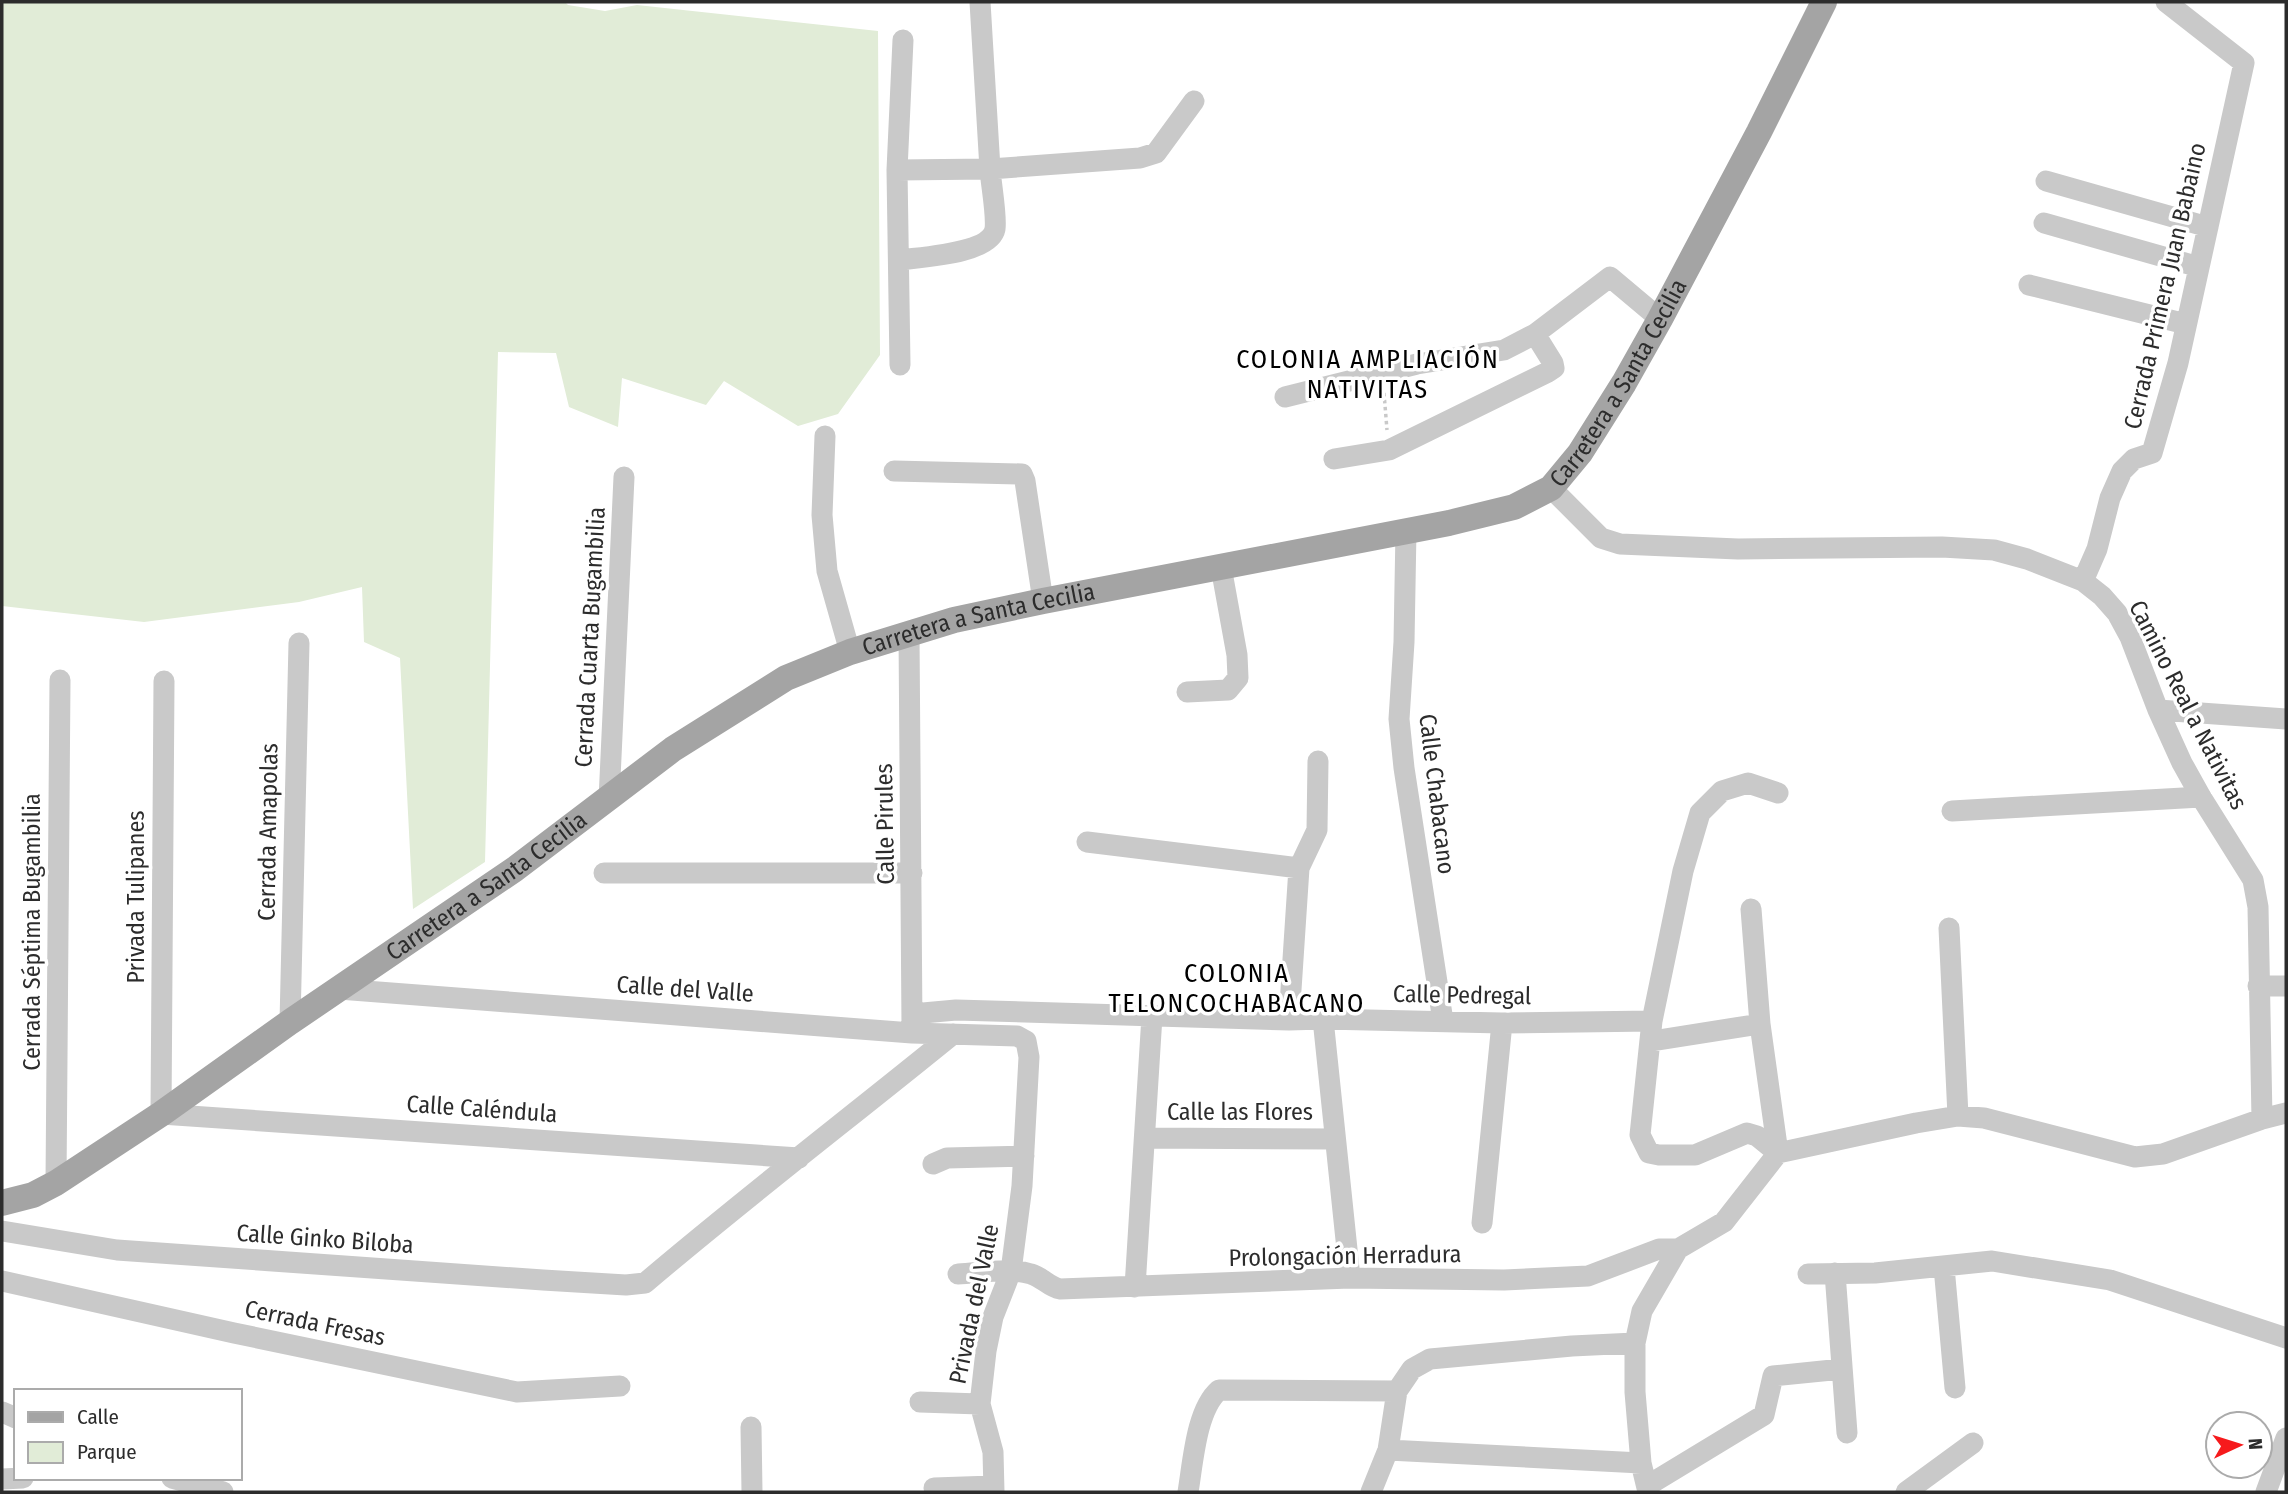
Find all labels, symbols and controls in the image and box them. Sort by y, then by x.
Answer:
street label: Cerrada Primera Juan Babaino [2118,140,2212,432]
street label: Carretera a Santa Cecilia [1544,274,1693,493]
district label: COLONIA AMPLIACIÓN NATIVITAS [1236,344,1500,405]
street label: Cerrada Cuarta Bugambilia [569,506,611,768]
street label: Carretera a Santa Cecilia [859,577,1097,661]
street label: Camino Real a Nativitas [2123,596,2253,814]
street label: Calle Chabacano [1413,712,1461,876]
street label: Cerrada Amapolas [252,743,284,921]
street label: Calle Pirules [870,763,900,885]
street label: Cerrada Séptima Bugambilia [18,793,46,1071]
street label: Carretera a Santa Cecilia [381,806,592,966]
street label: Privada Tulipanes [122,810,150,984]
district label: COLONIA TELONCOCHABACANO [1109,958,1365,1019]
street label: Calle del Valle [615,970,755,1008]
street label: Calle Pedregal [1393,980,1531,1010]
street label: Calle Caléndula [406,1090,558,1128]
street label: Calle las Flores [1167,1098,1313,1126]
street label: Calle Ginko Biloba [235,1219,415,1259]
street label: Privada del Valle [943,1221,1005,1387]
street label: Prolongación Herradura [1228,1240,1462,1272]
street label: Cerrada Fresas [242,1294,388,1352]
legend [14,1389,242,1480]
text: Calle [77,1404,119,1430]
north arrow [2204,1410,2274,1480]
text: N [2244,1437,2267,1450]
text: Parque [77,1439,137,1465]

